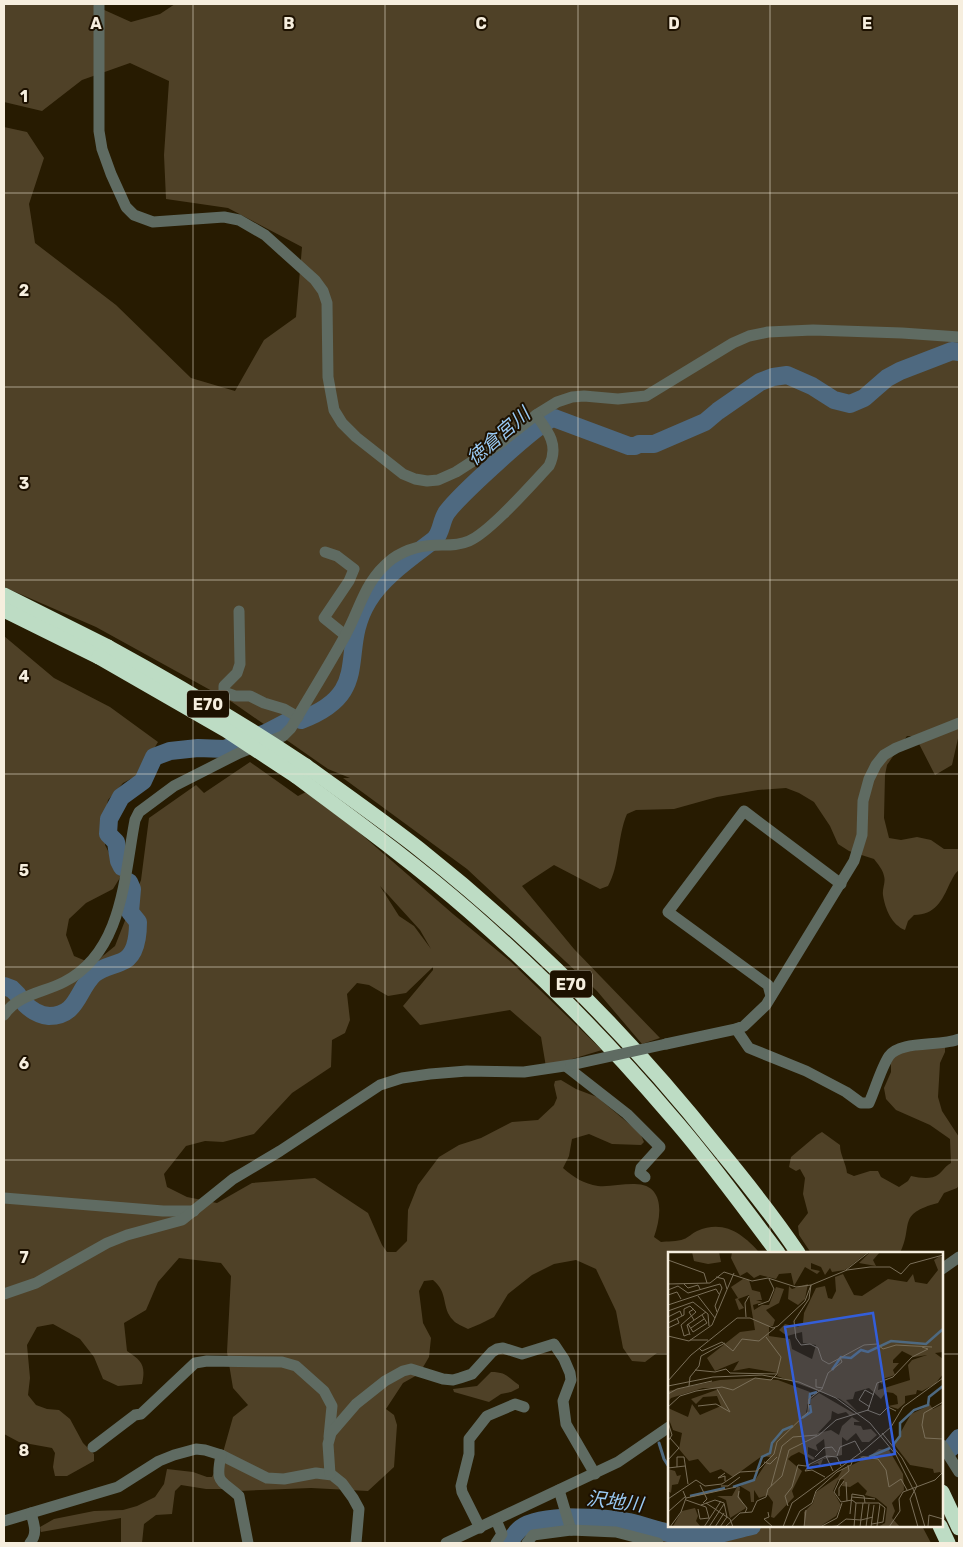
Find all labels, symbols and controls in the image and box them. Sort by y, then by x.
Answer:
text: A [90,14,102,33]
text: B [283,14,295,33]
text: C [475,14,487,33]
text: D [668,14,680,33]
text: E [862,14,872,33]
text: 1 [20,87,28,106]
text: 2 [19,281,29,300]
water label: 徳倉宮川 [462,401,536,470]
text: 3 [19,474,29,493]
text: 4 [19,667,30,686]
road number: E70 [187,691,229,718]
text: 5 [19,861,29,880]
road number: E70 [550,971,592,998]
text: 6 [19,1054,29,1073]
text: 7 [19,1248,29,1267]
inset map [668,1252,943,1527]
text: 8 [19,1441,30,1460]
water label: 沢地川 [585,1487,647,1517]

